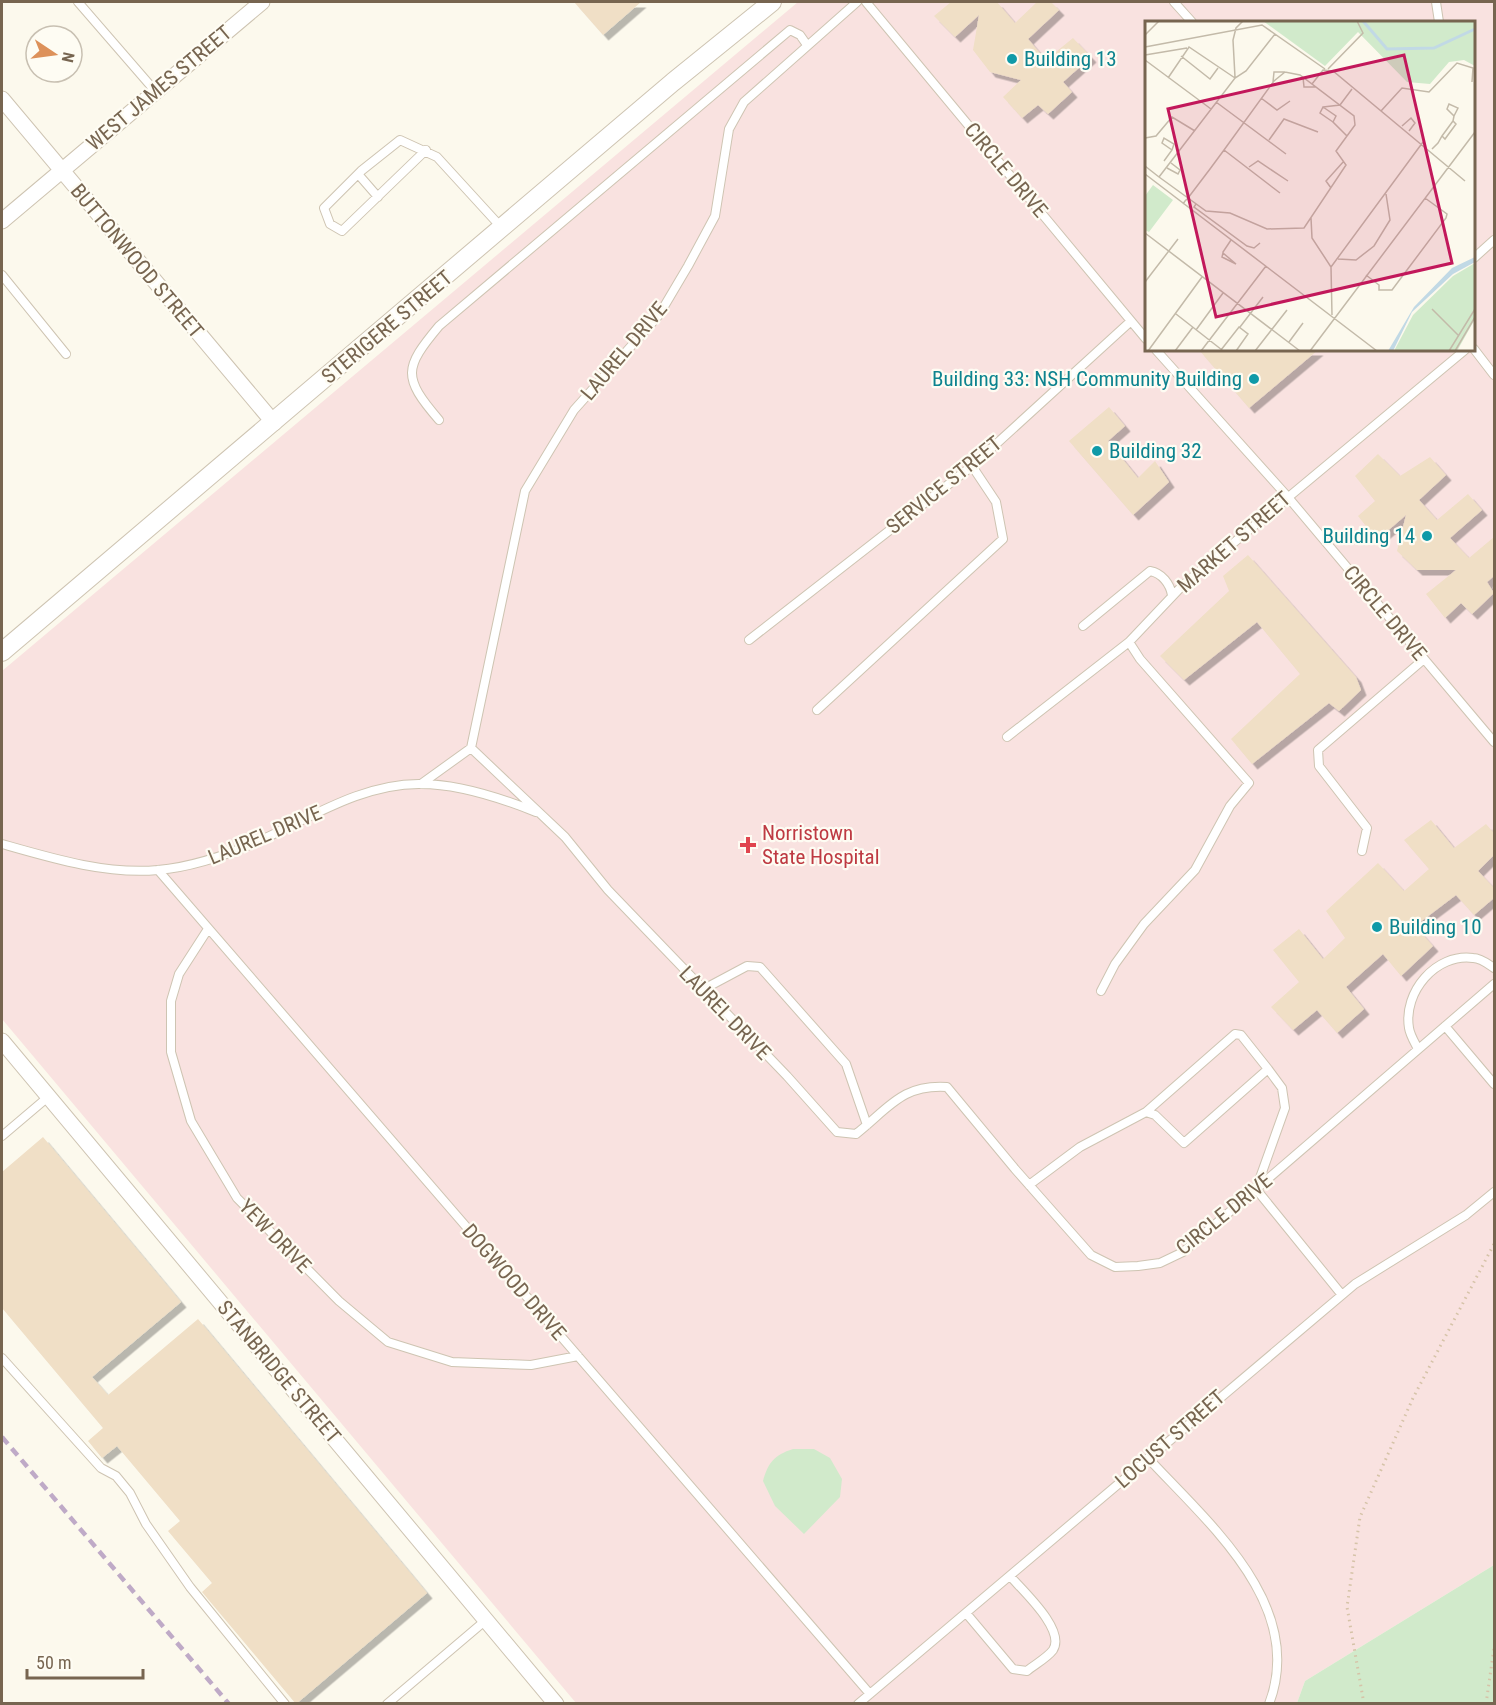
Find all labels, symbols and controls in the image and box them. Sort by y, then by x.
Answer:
street label: WEST JAMES STREET [82,20,236,156]
inset map [1145,21,1475,351]
north arrow [24,24,84,84]
place label: Building 13 [1024,47,1117,71]
text: N [58,50,78,64]
marker: Building 13 [1005,52,1019,66]
street label: CIRCLE DRIVE [960,118,1052,222]
street label: BUTTONWOOD STREET [66,179,208,343]
street label: STERIGERE STREET [317,265,457,389]
street label: LAUREL DRIVE [576,297,672,405]
place label: Building 33: NSH Community Building [932,367,1242,391]
marker: Building 33: NSH Community Building [1247,372,1261,386]
street label: SERVICE STREET [881,431,1007,539]
place label: Building 32 [1109,439,1202,463]
marker: Building 32 [1090,444,1104,458]
street label: MARKET STREET [1173,486,1295,598]
place label: Building 14 [1322,524,1415,548]
marker: Building 14 [1420,529,1434,543]
street label: CIRCLE DRIVE [1339,561,1431,665]
street label: LAUREL DRIVE [205,800,325,870]
place label: Norristown State Hospital [762,821,879,869]
marker: Norristown State Hospital [739,836,757,854]
place label: Building 10 [1389,915,1482,939]
marker: Building 10 [1370,920,1384,934]
street label: LAUREL DRIVE [674,961,776,1065]
street label: CIRCLE DRIVE [1171,1168,1277,1260]
street label: YEW DRIVE [234,1194,316,1278]
street label: DOGWOOD DRIVE [457,1219,571,1345]
street label: STANBRIDGE STREET [212,1296,346,1448]
street label: LOCUST STREET [1110,1385,1230,1493]
scale bar [27,1642,142,1680]
text: 50 m [36,1652,71,1673]

